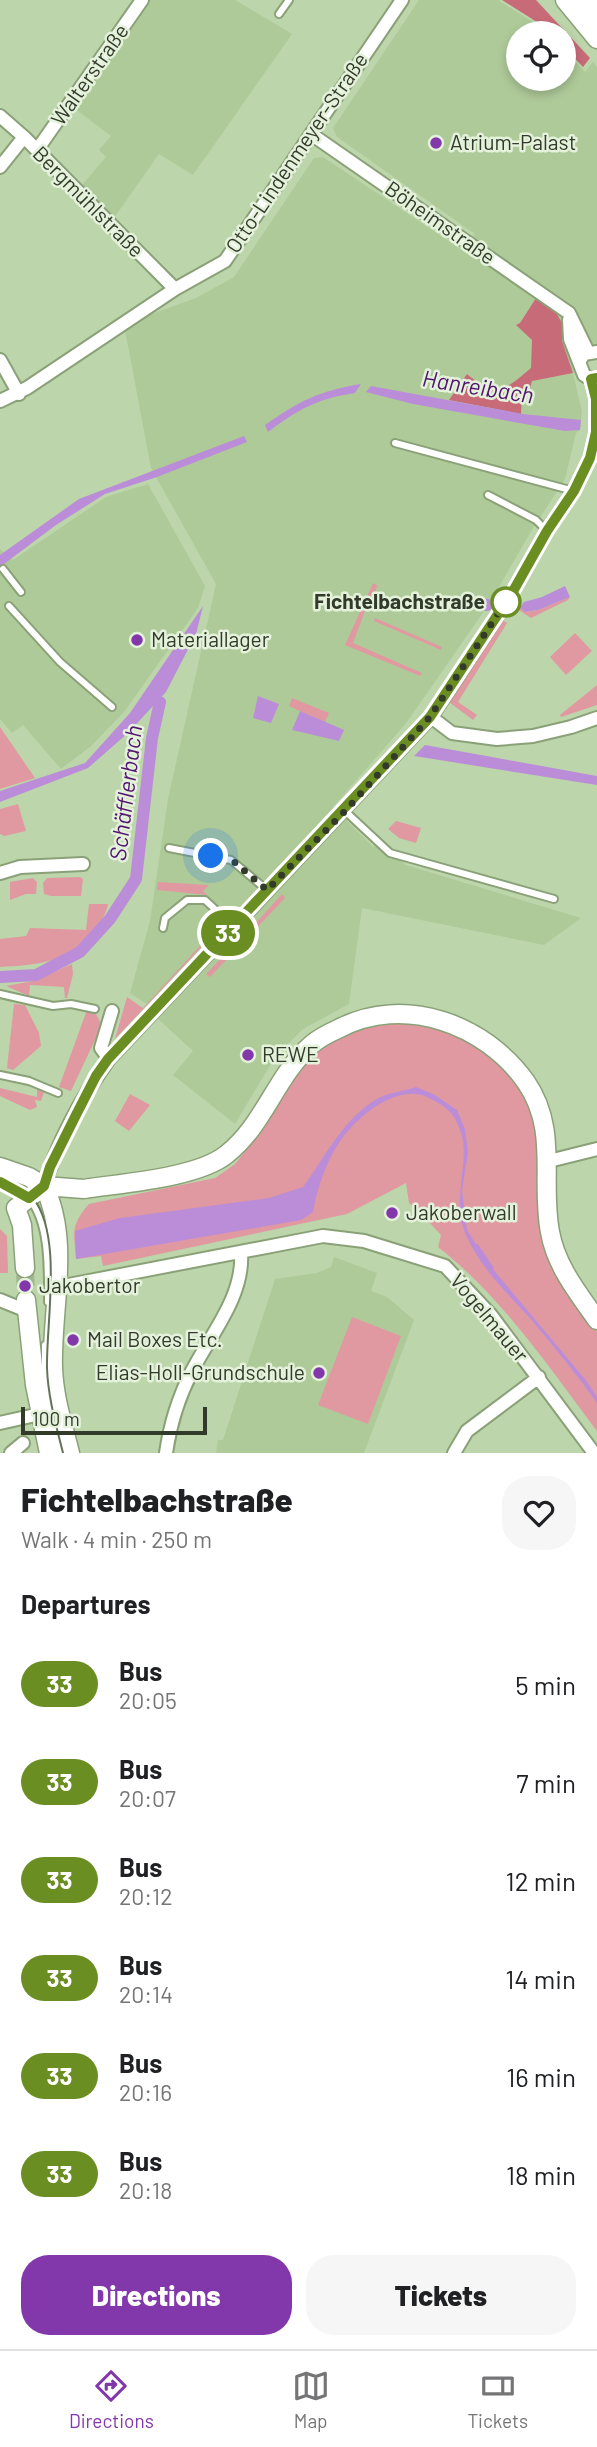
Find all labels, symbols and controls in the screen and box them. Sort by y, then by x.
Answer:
street label: Walterstraße [45,19,133,130]
map controls [506,21,576,91]
button: locate [506,21,576,91]
street label: Otto-Lindenmeyer-Straße [219,47,372,257]
place label: Atrium-Palast [450,129,576,154]
marker: Atrium-Palast [428,135,444,151]
street label: Bergmühlstraße [28,140,150,262]
street label: Böheimstraße [381,175,501,269]
water label: Hanreibach [420,363,536,409]
marker: Fichtelbachstraße [491,587,521,617]
place label: Fichtelbachstraße [314,588,485,613]
place label: Materiallager [151,626,270,651]
marker: Materiallager [129,632,145,648]
water label: Schäfflerbach [103,723,147,862]
your location [193,838,228,873]
line badge: 33 [196,910,260,956]
text: 33 [215,918,241,947]
place label: REWE [262,1041,319,1066]
marker: REWE [240,1047,256,1063]
place label: Jakoberwall [406,1199,516,1224]
marker: Jakoberwall [384,1205,400,1221]
street label: Vogelmauer [446,1268,535,1367]
place label: Jakobertor [39,1272,141,1297]
marker: Jakobertor [17,1278,33,1294]
place label: Mail Boxes Etc. [87,1326,223,1351]
marker: Mail Boxes Etc. [65,1332,81,1348]
place label: Elias-Holl-Grundschule [96,1359,305,1384]
marker: Elias-Holl-Grundschule [311,1365,327,1381]
scale bar [21,1404,206,1436]
text: 100 m [32,1407,80,1430]
button: heart [502,1476,576,1550]
text: Fichtelbachstraße [21,1479,293,1519]
text: Walk · 4 min · 250 m [21,1525,212,1553]
text: Departures [21,1588,151,1619]
text: Bus [119,1655,162,1686]
text: 33 [47,1669,72,1698]
text: 5 min [515,1669,576,1700]
text: 20:05 [119,1686,177,1714]
text: Bus [119,1753,162,1784]
text: 33 [47,1767,72,1796]
text: 7 min [516,1767,576,1798]
text: 20:07 [119,1784,176,1812]
text: Bus [119,1851,162,1882]
text: 33 [47,1865,72,1894]
text: 12 min [506,1865,576,1896]
text: 20:12 [119,1882,173,1910]
text: Bus [119,1949,162,1980]
text: 33 [47,1963,72,1992]
text: 14 min [505,1963,576,1994]
text: 20:14 [119,1980,173,2008]
text: Bus [119,2047,162,2078]
text: 33 [47,2061,72,2090]
text: 16 min [506,2061,576,2092]
text: 20:16 [119,2078,172,2106]
text: Bus [119,2145,162,2176]
text: 33 [47,2159,72,2188]
text: 18 min [506,2159,576,2190]
text: 20:18 [119,2176,172,2204]
button: Directions [21,2255,292,2335]
button: Tickets [306,2255,576,2335]
tab: Directions [69,2367,154,2432]
tab: Map [292,2367,330,2432]
tab: Tickets [468,2367,528,2432]

